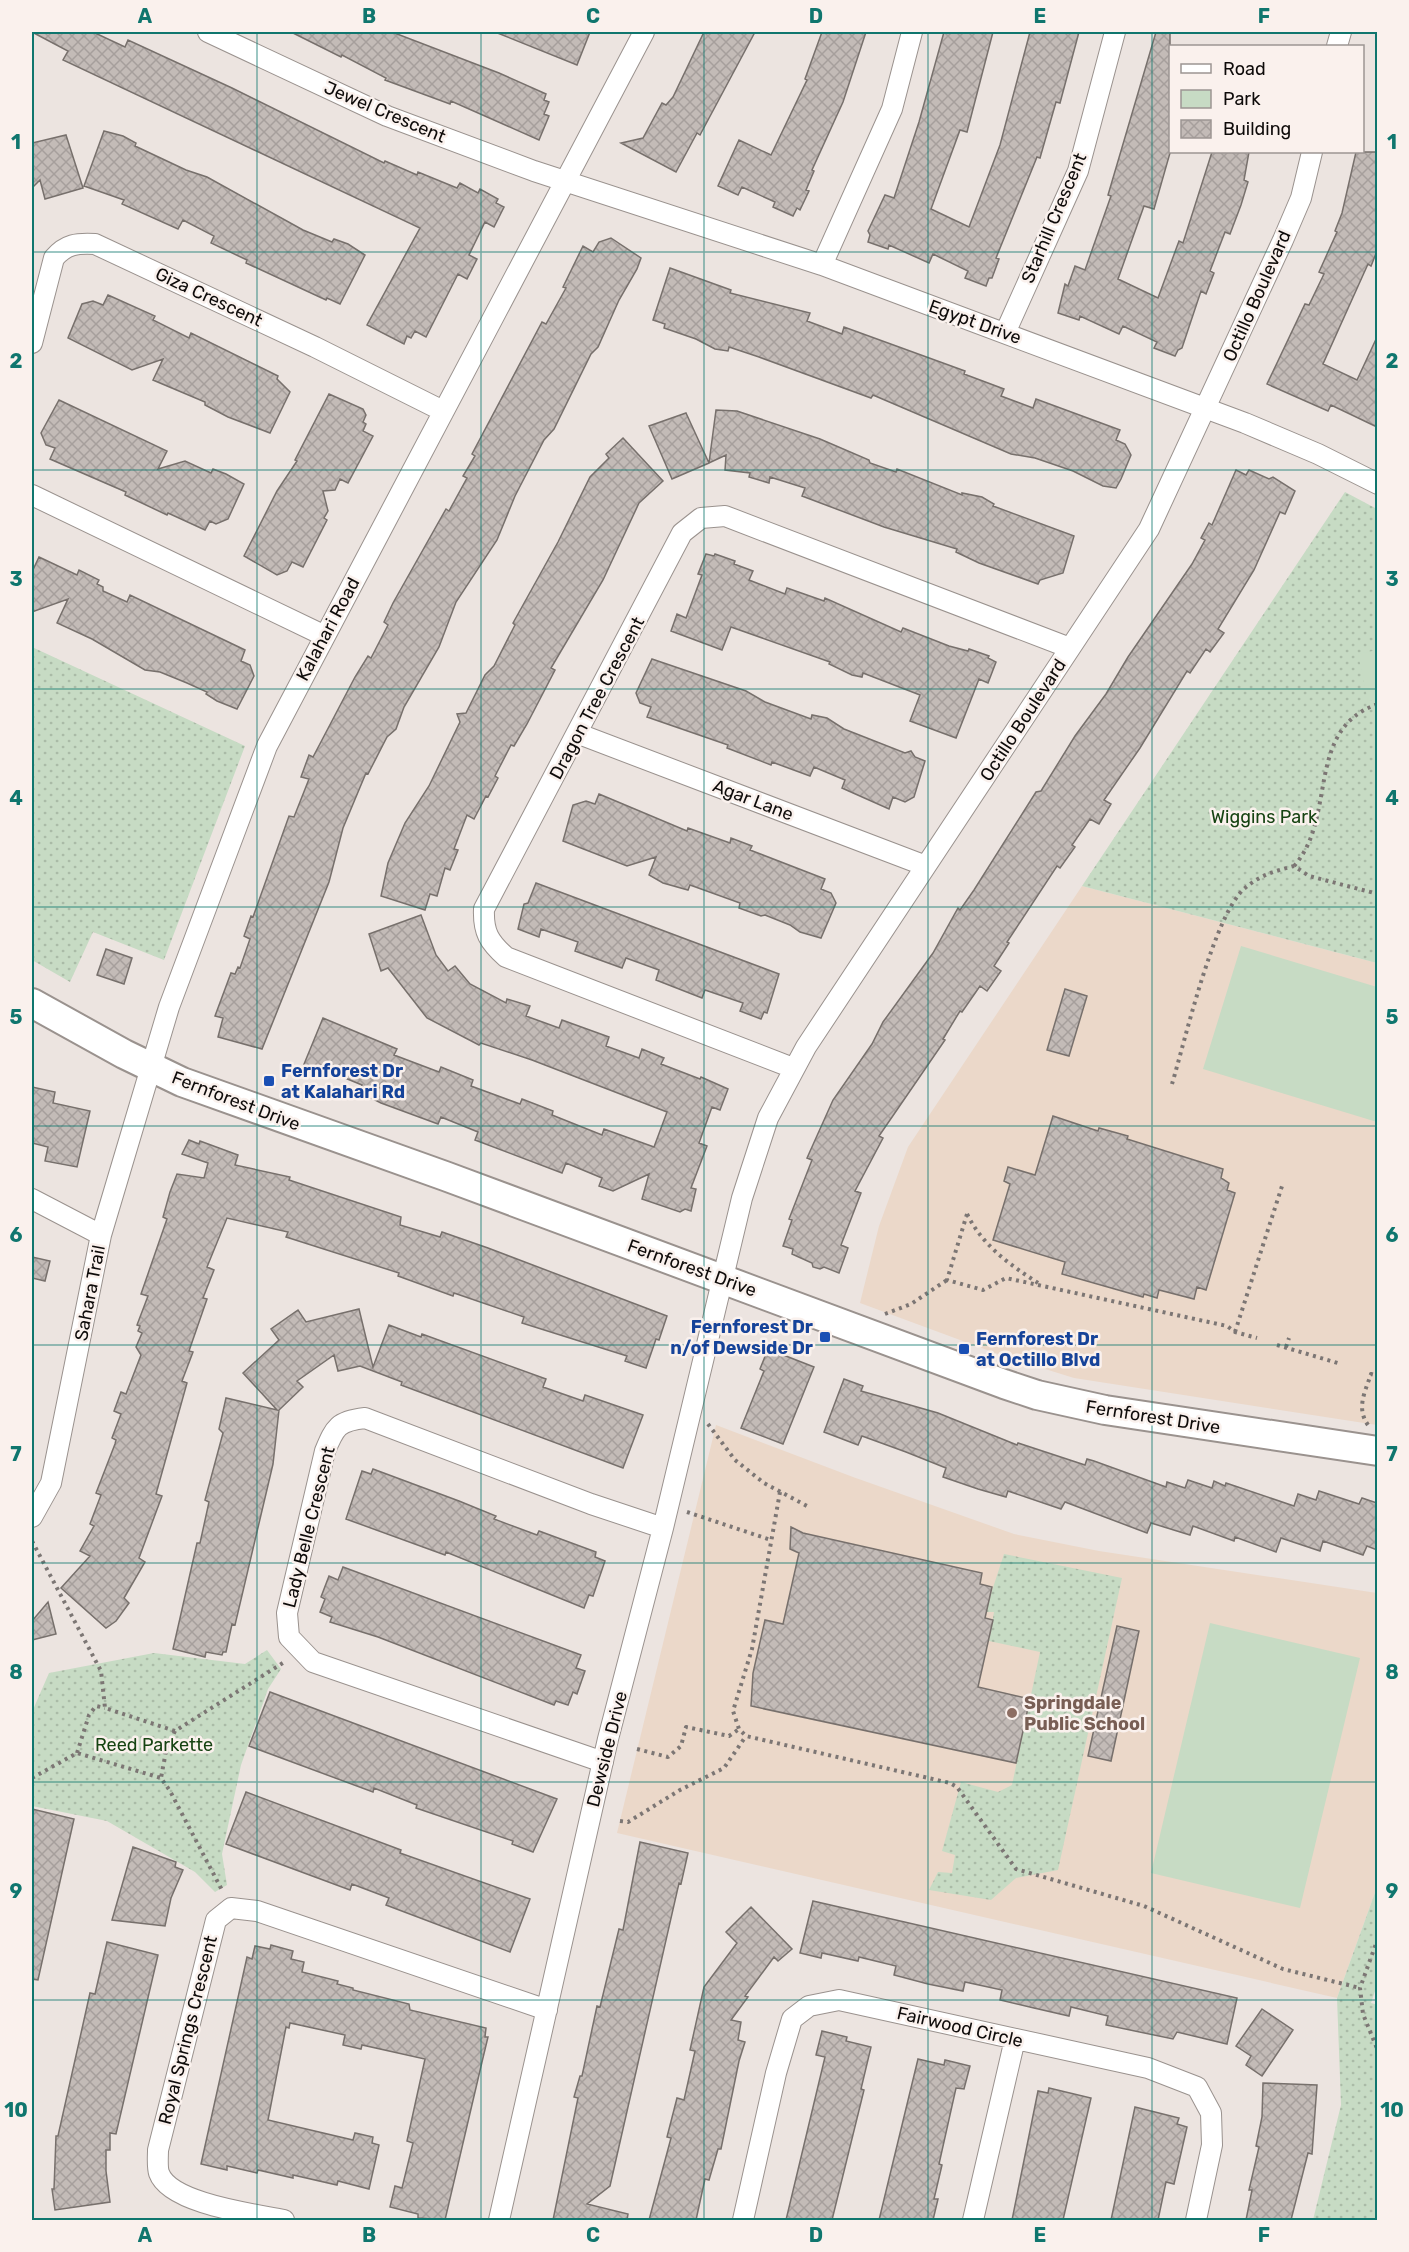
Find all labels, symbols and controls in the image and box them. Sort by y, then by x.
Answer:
text: A [138,4,153,28]
text: B [362,4,376,28]
text: C [586,4,600,28]
text: D [809,4,823,28]
text: E [1034,4,1046,28]
text: F [1258,4,1270,28]
legend [1169,45,1364,153]
text: Road [1223,58,1266,80]
street label: Jewel Crescent [321,76,449,148]
text: Park [1223,88,1261,110]
text: Building [1223,118,1291,140]
text: 1 [11,130,21,154]
text: 1 [1387,130,1397,154]
street label: Starhill Crescent [1017,150,1091,286]
street label: Octillo Boulevard [1218,227,1296,365]
street label: Giza Crescent [152,263,266,331]
street label: Egypt Drive [926,295,1024,349]
text: 2 [10,349,23,373]
text: 2 [1386,349,1399,373]
text: 3 [9,567,23,591]
text: 3 [1385,567,1399,591]
street label: Kalahari Road [292,573,364,685]
street label: Dragon Tree Crescent [545,613,649,783]
street label: Octillo Boulevard [975,655,1071,785]
street label: Agar Lane [710,775,796,825]
text: 4 [9,786,23,810]
text: 4 [1385,786,1399,810]
park label: Wiggins Park [1211,806,1318,828]
text: 5 [10,1005,23,1029]
text: 5 [1386,1005,1399,1029]
place label: Fernforest Dr at Kalahari Rd [281,1060,405,1103]
street label: Fernforest Drive [169,1066,303,1136]
marker: Fernforest Dr at Kalahari Rd [262,1074,276,1088]
text: 6 [9,1223,23,1247]
text: 6 [1385,1223,1399,1247]
street label: Fernforest Drive [624,1234,760,1302]
street label: Sahara Trail [70,1243,110,1343]
place label: Fernforest Dr n/of Dewside Dr [670,1316,813,1359]
place label: Fernforest Dr at Octillo Blvd [976,1328,1100,1371]
marker: Fernforest Dr n/of Dewside Dr [818,1330,832,1344]
marker: Fernforest Dr at Octillo Blvd [957,1342,971,1356]
street label: Fernforest Drive [1084,1396,1222,1438]
text: 7 [10,1442,22,1466]
text: 7 [1386,1442,1398,1466]
street label: Lady Belle Crescent [278,1444,340,1610]
text: 8 [9,1660,23,1684]
text: 8 [1385,1660,1399,1684]
street label: Dewside Drive [582,1689,632,1809]
place label: Springdale Public School [1024,1692,1145,1735]
marker: Springdale Public School [1005,1706,1019,1720]
park label: Reed Parkette [95,1734,213,1756]
text: 9 [10,1879,23,1903]
text: 9 [1386,1879,1399,1903]
street label: Royal Springs Crescent [154,1933,222,2127]
street label: Fairwood Circle [895,2002,1025,2052]
text: 10 [4,2098,28,2122]
text: 10 [1380,2098,1404,2122]
text: A [138,2223,153,2247]
text: B [362,2223,376,2247]
text: C [586,2223,600,2247]
text: D [809,2223,823,2247]
text: E [1034,2223,1046,2247]
text: F [1258,2223,1270,2247]

